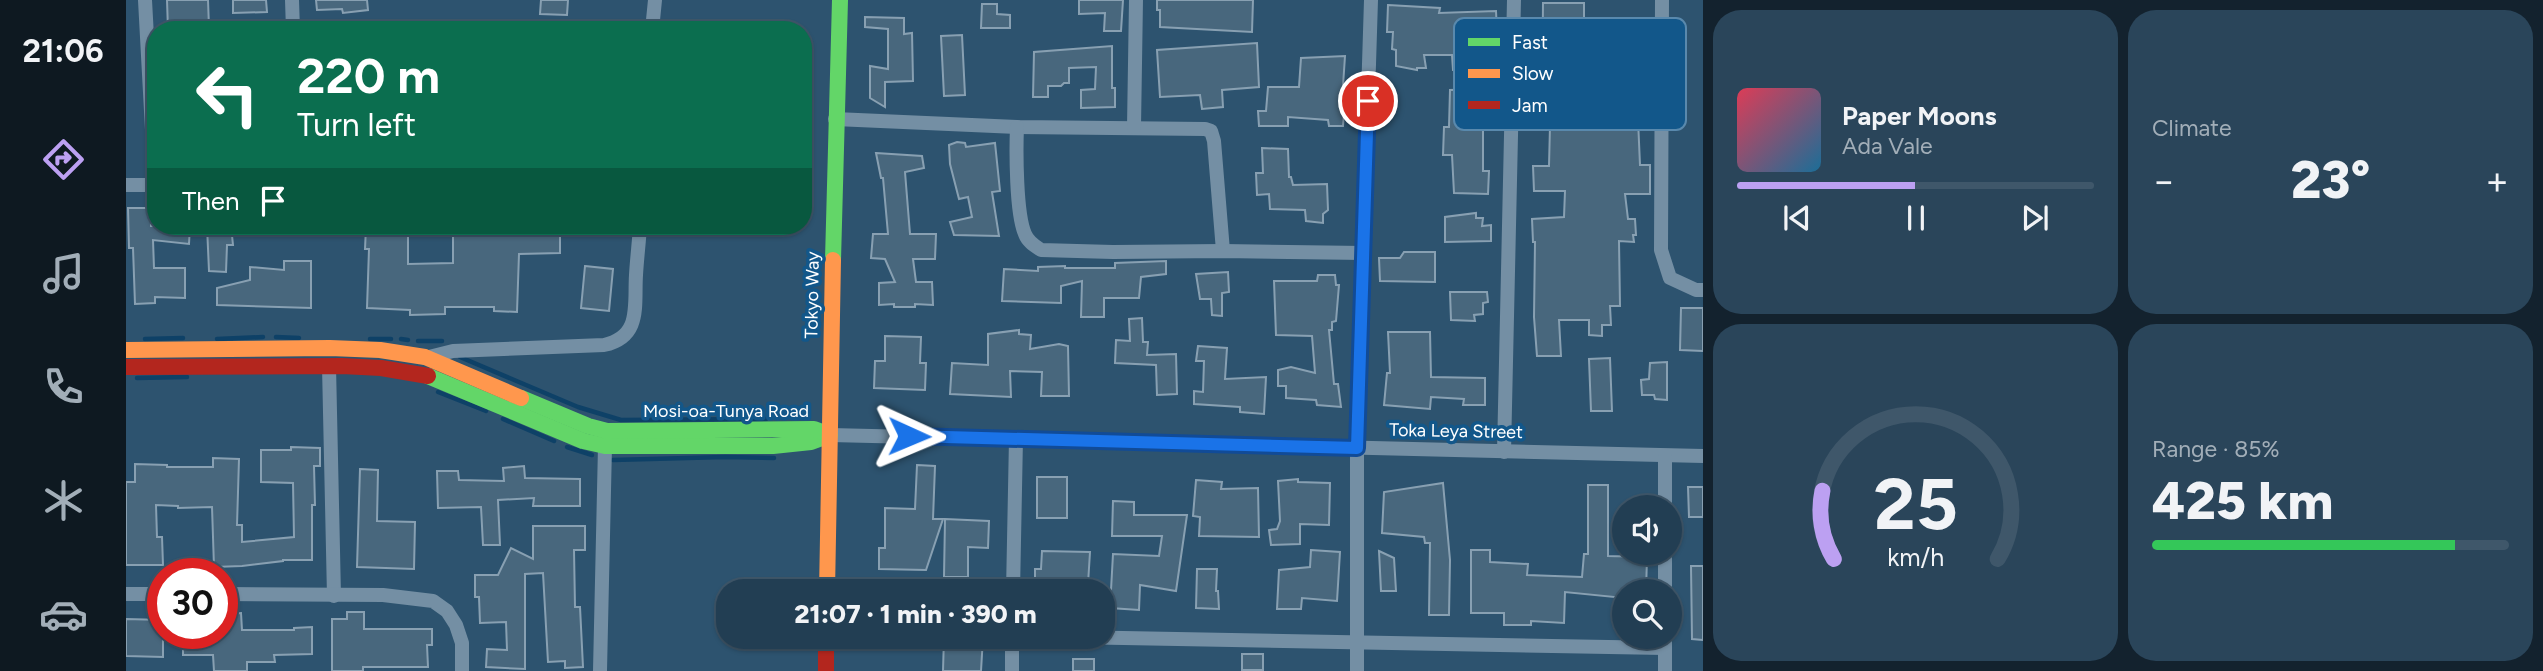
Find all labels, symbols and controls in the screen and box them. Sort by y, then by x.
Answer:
legend [1454,18,1686,130]
text: Fast [1512,31,1548,54]
text: 21:06 [23,32,103,70]
text: 220 m [297,46,440,105]
icon: left [182,49,273,140]
text: Slow [1512,62,1554,85]
pin [1338,71,1398,131]
icon: arrive [1349,82,1387,120]
text: Jam [1512,94,1548,117]
text: Paper Moons [1842,100,1997,132]
text: Turn left [297,106,416,144]
text: Climate [2152,114,2231,142]
text: Ada Vale [1842,132,1933,160]
icon: directions [39,135,88,184]
text: 23° [2291,149,2370,211]
text: − [2152,158,2176,204]
text: + [2485,158,2509,204]
icon: arrive [254,182,292,220]
text: Then [182,185,240,217]
icon: previous [1778,199,1816,237]
icon: pause [1897,199,1935,237]
icon: next [2016,199,2054,237]
icon: music [39,249,88,298]
street label: Tokyo Way [800,251,824,339]
icon: phone [39,362,88,411]
position arrow [872,399,946,473]
street label: Mosi-oa-Tunya Road [643,400,809,422]
street label: Toka Leya Street [1389,419,1523,443]
text: Range · 85% [2152,435,2280,463]
text: 25 [1873,460,1958,547]
text: 425 km [2152,470,2333,532]
icon: climate [39,476,88,525]
map controls [1612,495,1682,649]
button: sound [1612,495,1682,565]
text: km/h [1887,541,1944,571]
speed limit sign: 30 [147,558,238,649]
button: search [1612,579,1682,649]
icon: car [39,590,88,639]
text: 21:07 · 1 min · 390 m [794,598,1037,630]

